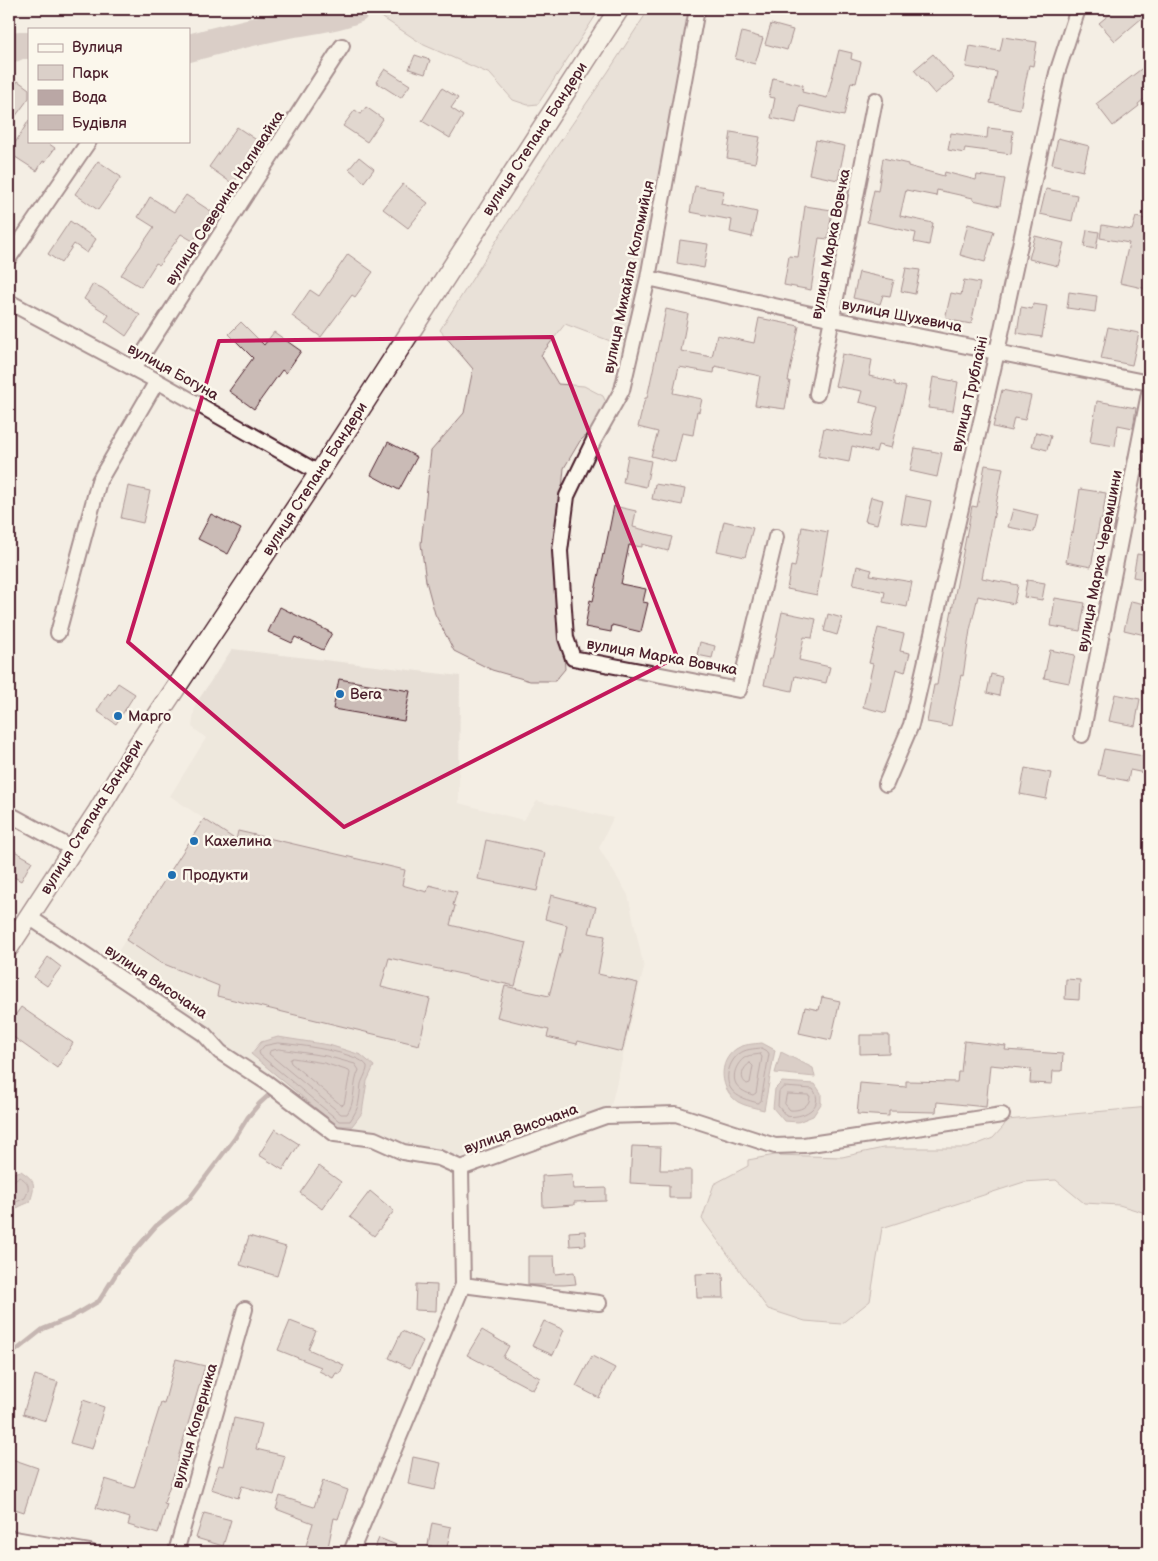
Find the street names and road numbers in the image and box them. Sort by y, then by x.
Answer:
street label: вулиця Степана Бандери [478,59,592,219]
street label: вулиця Северина Наливайка [161,107,289,289]
street label: вулиця Марка Вовчка [807,167,855,321]
street label: вулиця Михайла Коломийця [599,179,659,375]
street label: вулиця Шухевича [840,295,964,337]
street label: вулиця Трублаїні [947,334,993,454]
street label: вулиця Богуна [124,339,222,405]
street label: вулиця Степана Бандери [258,399,372,559]
street label: вулиця Марка Черемшини [1073,468,1127,654]
street label: вулиця Марка Вовчка [585,634,739,680]
street label: вулиця Степана Бандери [36,736,148,898]
street label: вулиця Височана [101,941,211,1023]
street label: вулиця Височана [461,1100,581,1158]
street label: вулиця Коперника [168,1361,222,1491]

